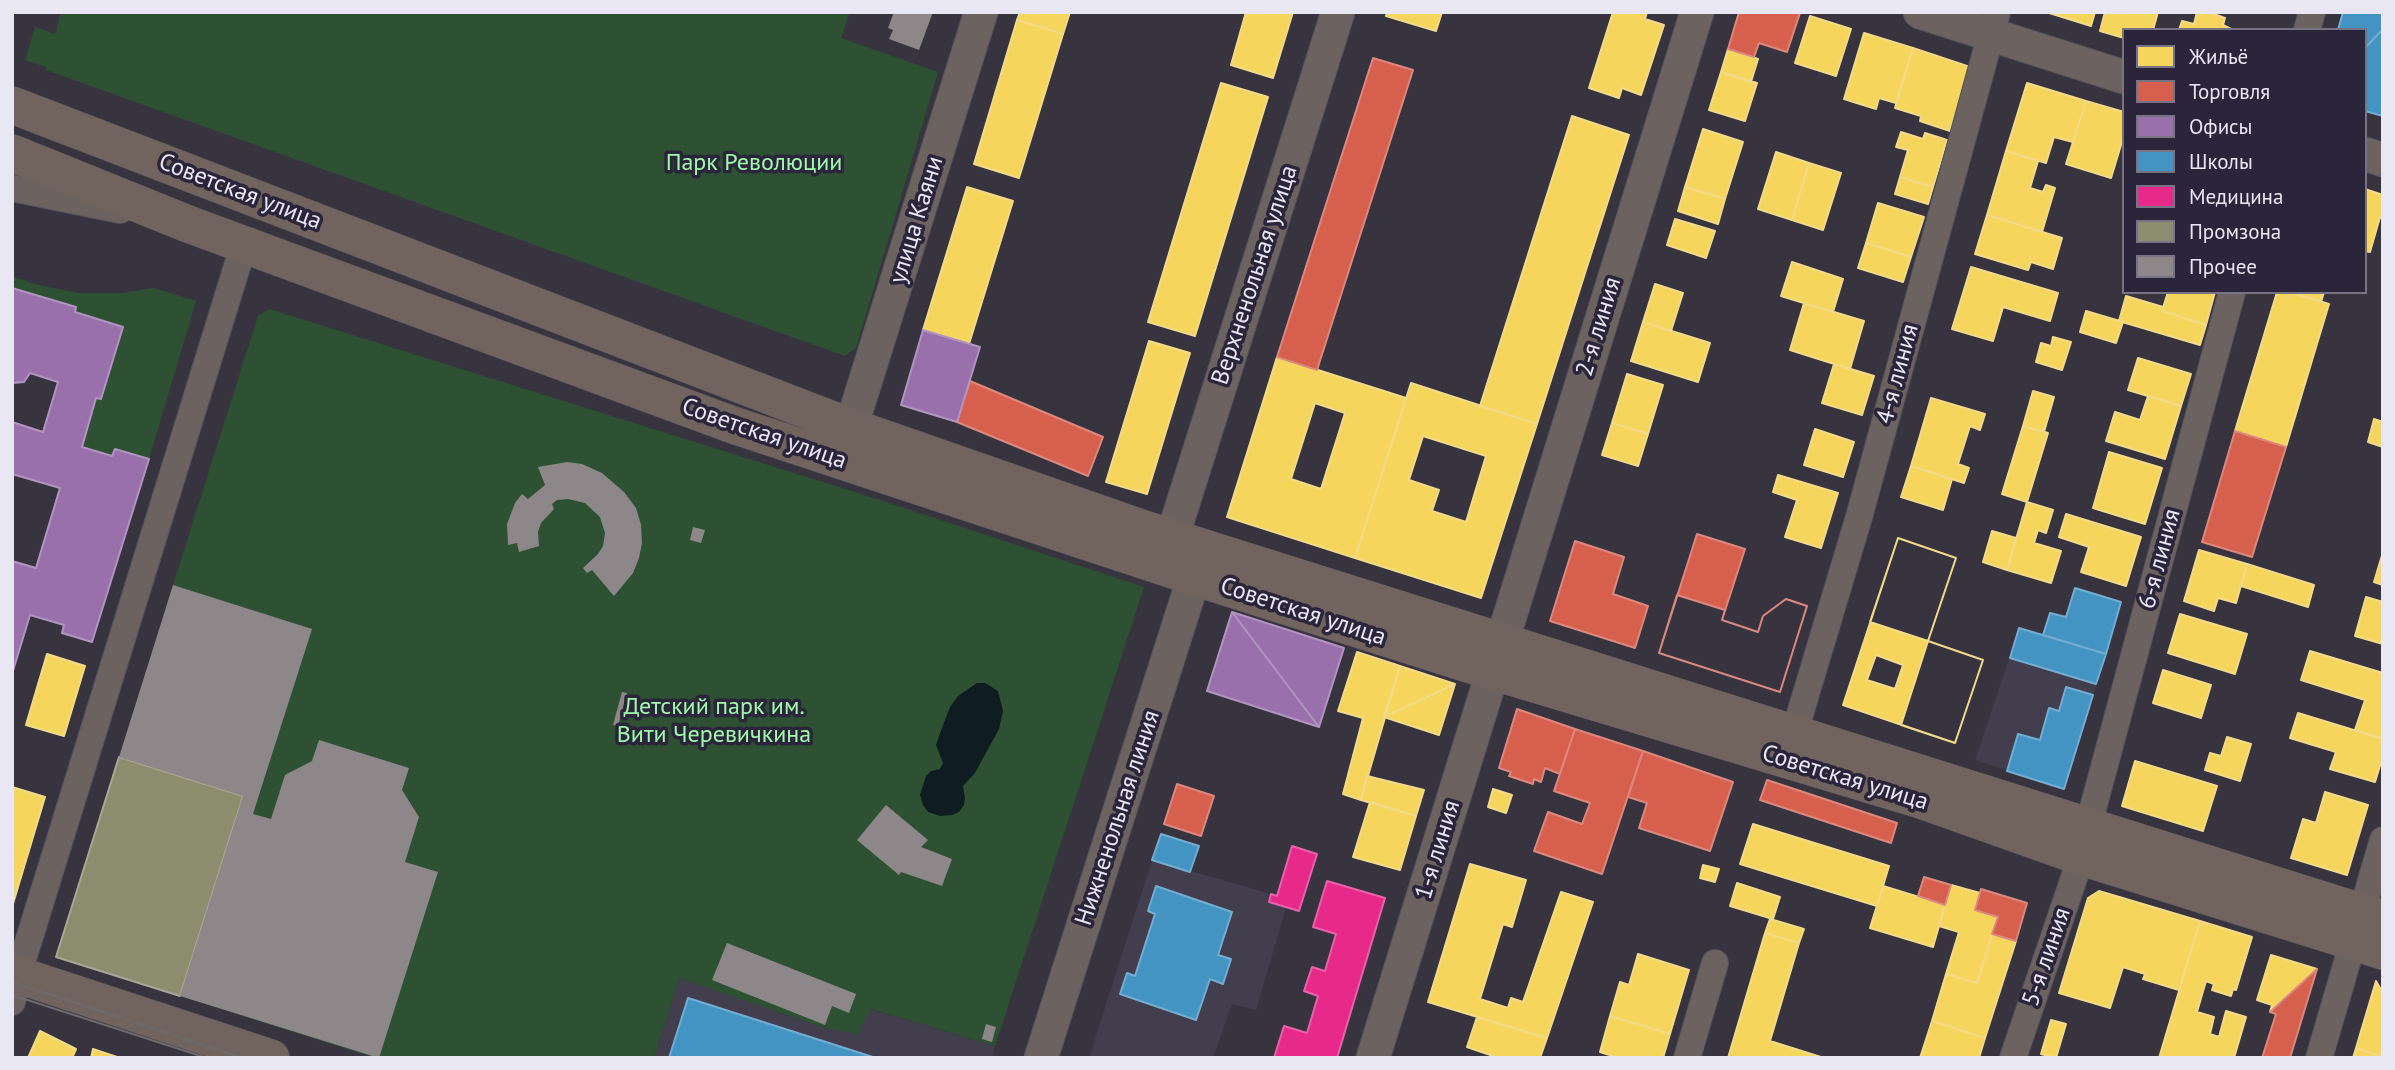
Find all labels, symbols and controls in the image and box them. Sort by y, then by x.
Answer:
legend [2122,28,2367,294]
text: Жильё [2189,43,2248,70]
text: Торговля [2189,78,2270,105]
text: Офисы [2189,113,2252,140]
street label: Советская улица [154,148,326,236]
text: Школы [2189,148,2253,175]
park label: Парк Революции [666,149,842,177]
street label: улица Каяни [884,153,950,287]
street label: Верхненольная улица [1206,162,1304,388]
text: Медицина [2189,183,2283,210]
text: Промзона [2189,218,2281,245]
text: Прочее [2189,253,2257,280]
street label: 2-я линия [1570,274,1628,380]
street label: 4-я линия [1871,321,1925,427]
street label: Советская улица [678,392,850,476]
street label: 6-я линия [2133,506,2187,612]
street label: Советская улица [1217,572,1389,652]
park label: Детский парк им. Вити Черевичкина [617,693,811,749]
street label: Нижненольная линия [1070,707,1166,929]
street label: Советская улица [1758,739,1932,817]
street label: 1-я линия [1409,797,1467,903]
street label: 5-я линия [2017,904,2077,1010]

